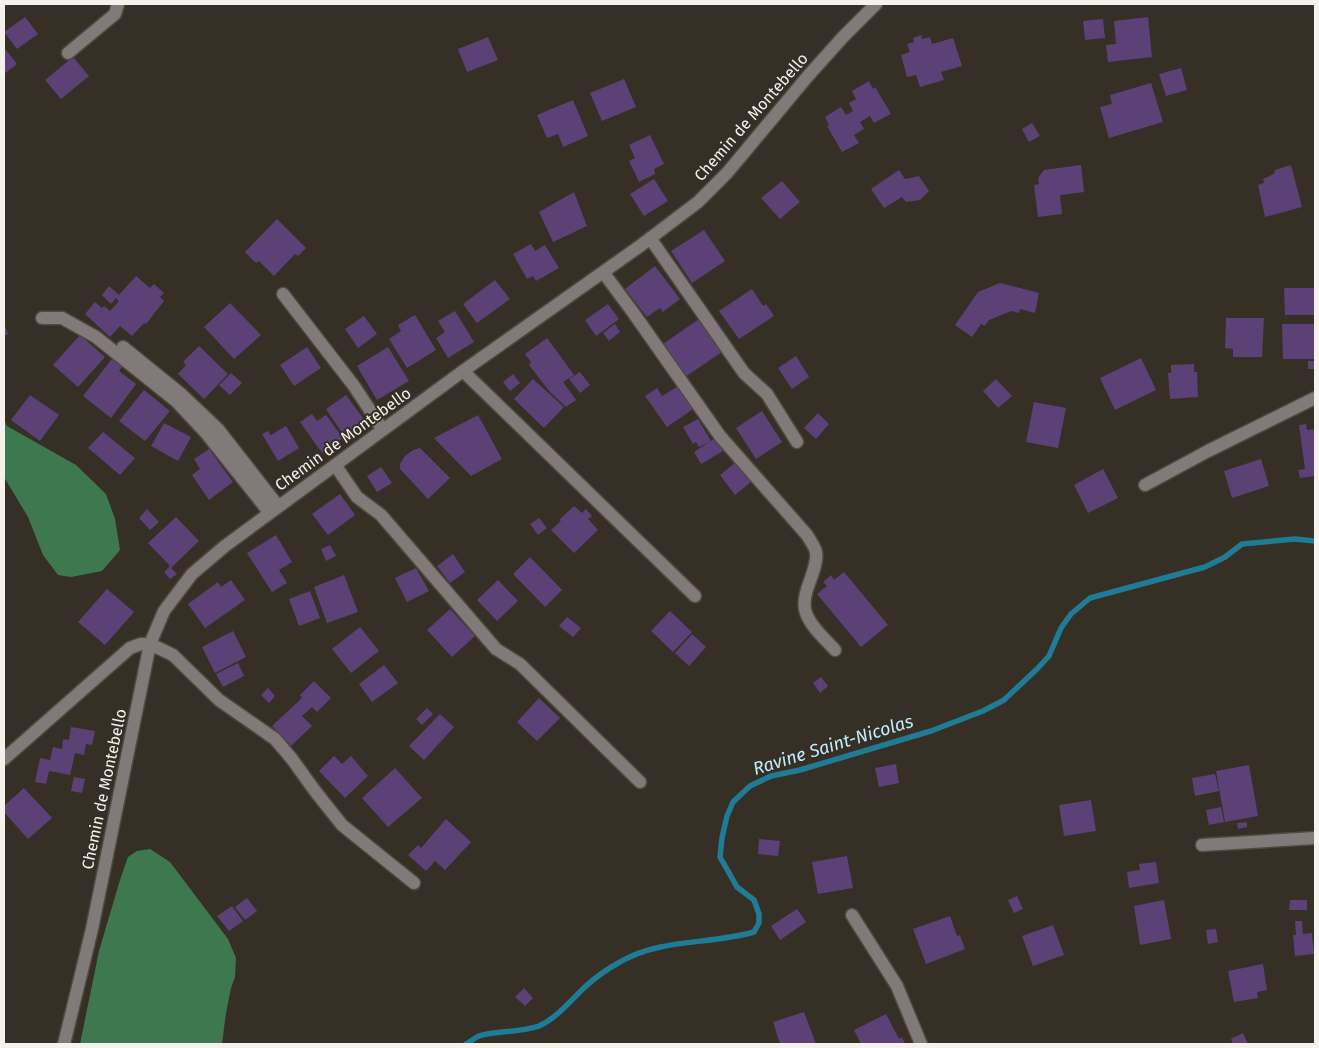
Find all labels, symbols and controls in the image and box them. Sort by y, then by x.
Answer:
street label: Chemin de Montebello [690,49,812,185]
street label: Chemin de Montebello [271,383,415,495]
street label: Chemin de Montebello [78,707,130,871]
water label: Ravine Saint-Nicolas [750,710,916,780]

